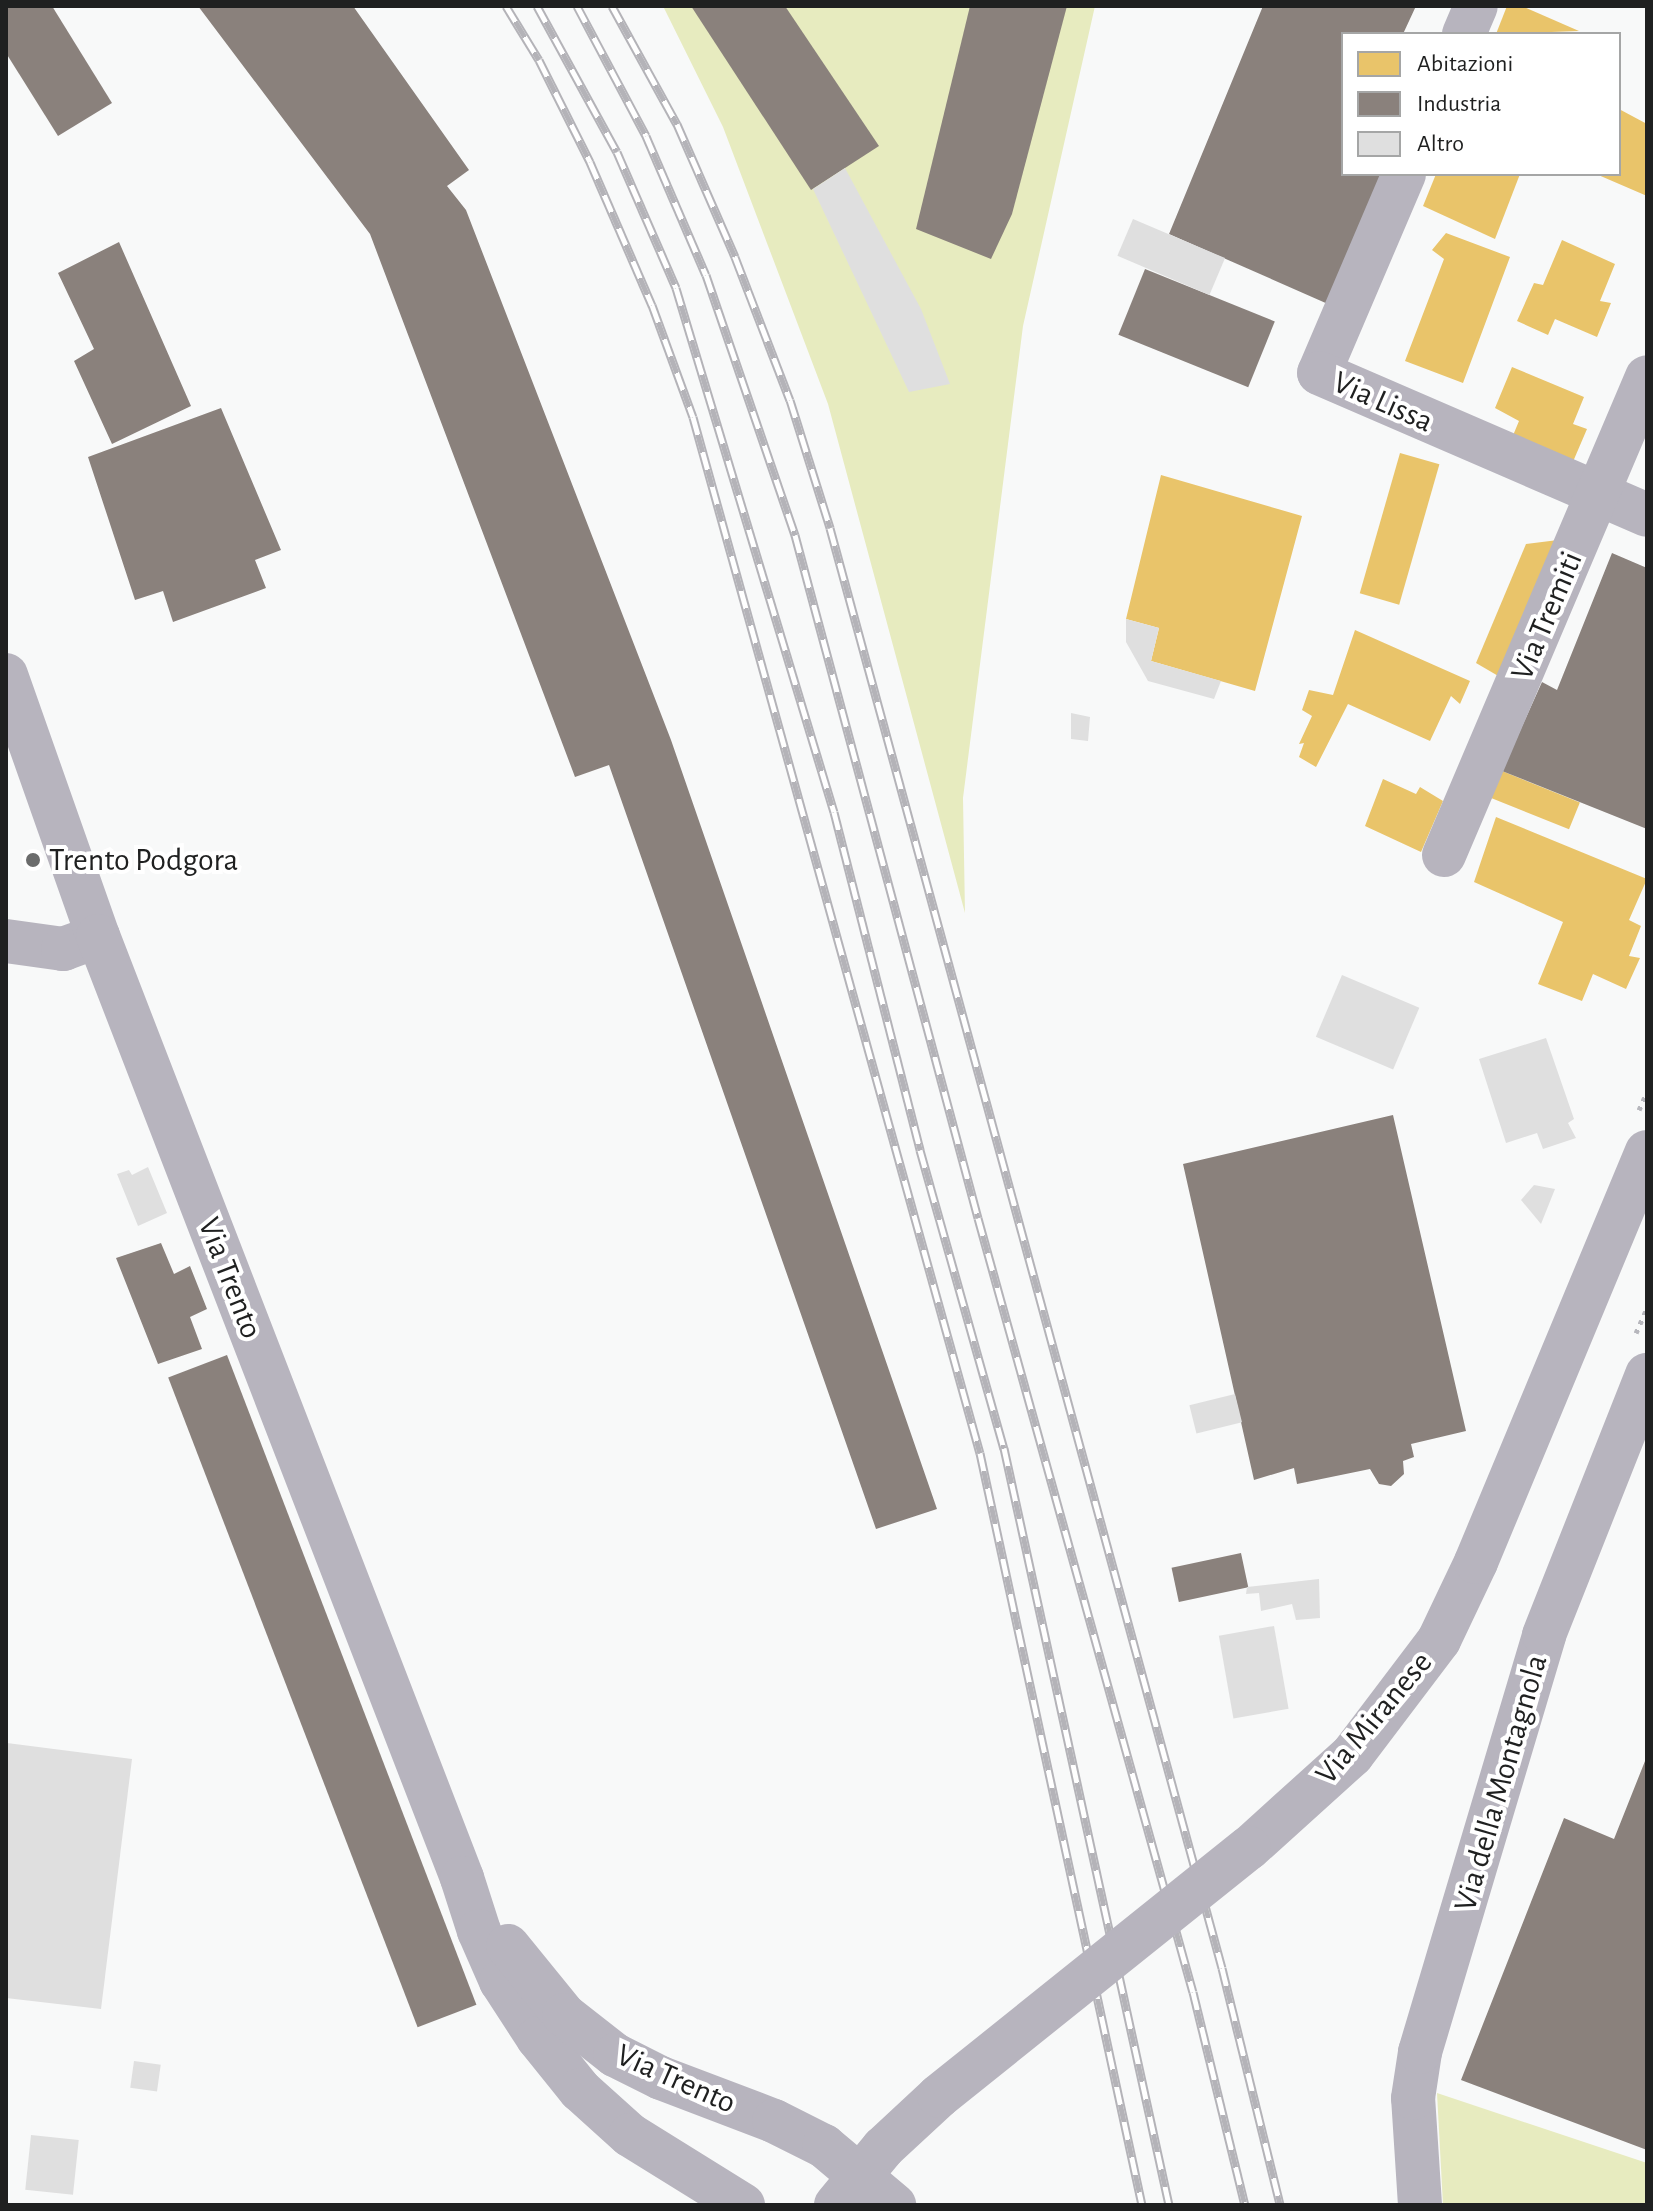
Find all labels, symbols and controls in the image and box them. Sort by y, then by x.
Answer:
legend [1341,32,1621,176]
text: Abitazioni [1417,52,1513,76]
text: Industria [1417,92,1501,116]
text: Altro [1417,132,1464,156]
street label: Via Lissa [1327,363,1439,441]
street label: Via Tremiti [1503,546,1591,686]
place label: Trento Podgora [49,841,238,879]
marker: Trento Podgora [24,851,42,869]
street label: Via Trento [189,1212,271,1344]
street label: Via Miranese [1307,1644,1441,1792]
street label: Via della Montagnola [1446,1650,1556,1916]
street label: Via Trento [610,2036,742,2122]

